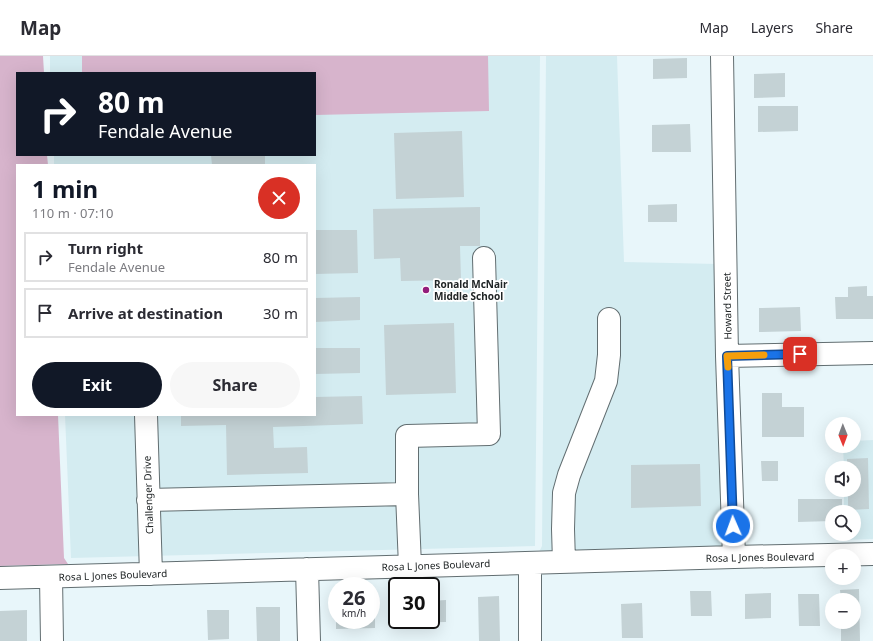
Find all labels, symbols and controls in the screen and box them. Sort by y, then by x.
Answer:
text: Map [20,15,61,41]
text: Map [700,18,729,37]
text: Layers [751,18,793,37]
text: Share [815,18,853,37]
text: 80 m [98,83,165,121]
icon: right [32,88,84,140]
text: Fendale Avenue [98,119,232,143]
text: 1 min [32,172,98,205]
button: close [258,177,300,219]
text: 110 m · 07:10 [32,204,113,222]
text: Turn right [68,238,143,258]
icon: right [34,246,56,268]
text: 80 m [263,247,298,267]
text: Fendale Avenue [68,258,165,276]
street label: Howard Street [719,272,735,340]
place label: Ronald McNair Middle School [434,277,508,303]
marker: Ronald McNair Middle School [421,285,431,295]
icon: arrive [34,302,56,324]
text: Arrive at destination [68,303,223,323]
text: 30 m [263,303,298,323]
pin [783,337,817,371]
icon: arrive [789,343,811,365]
button: Exit [32,362,162,408]
button: Share [170,362,300,408]
north arrow [825,417,861,453]
map controls [825,417,861,629]
street label: Challenger Drive [140,455,156,534]
button: sound [825,461,861,497]
position arrow [712,505,754,547]
button: search [825,505,861,541]
street label: Rosa L Jones Boulevard [706,549,814,565]
button: + [825,549,861,585]
street label: Rosa L Jones Boulevard [381,556,491,574]
street label: Rosa L Jones Boulevard [58,566,168,584]
speed limit sign: 30 [388,577,440,629]
text: 26 [343,584,365,611]
button: − [825,593,861,629]
text: km/h [342,606,366,620]

